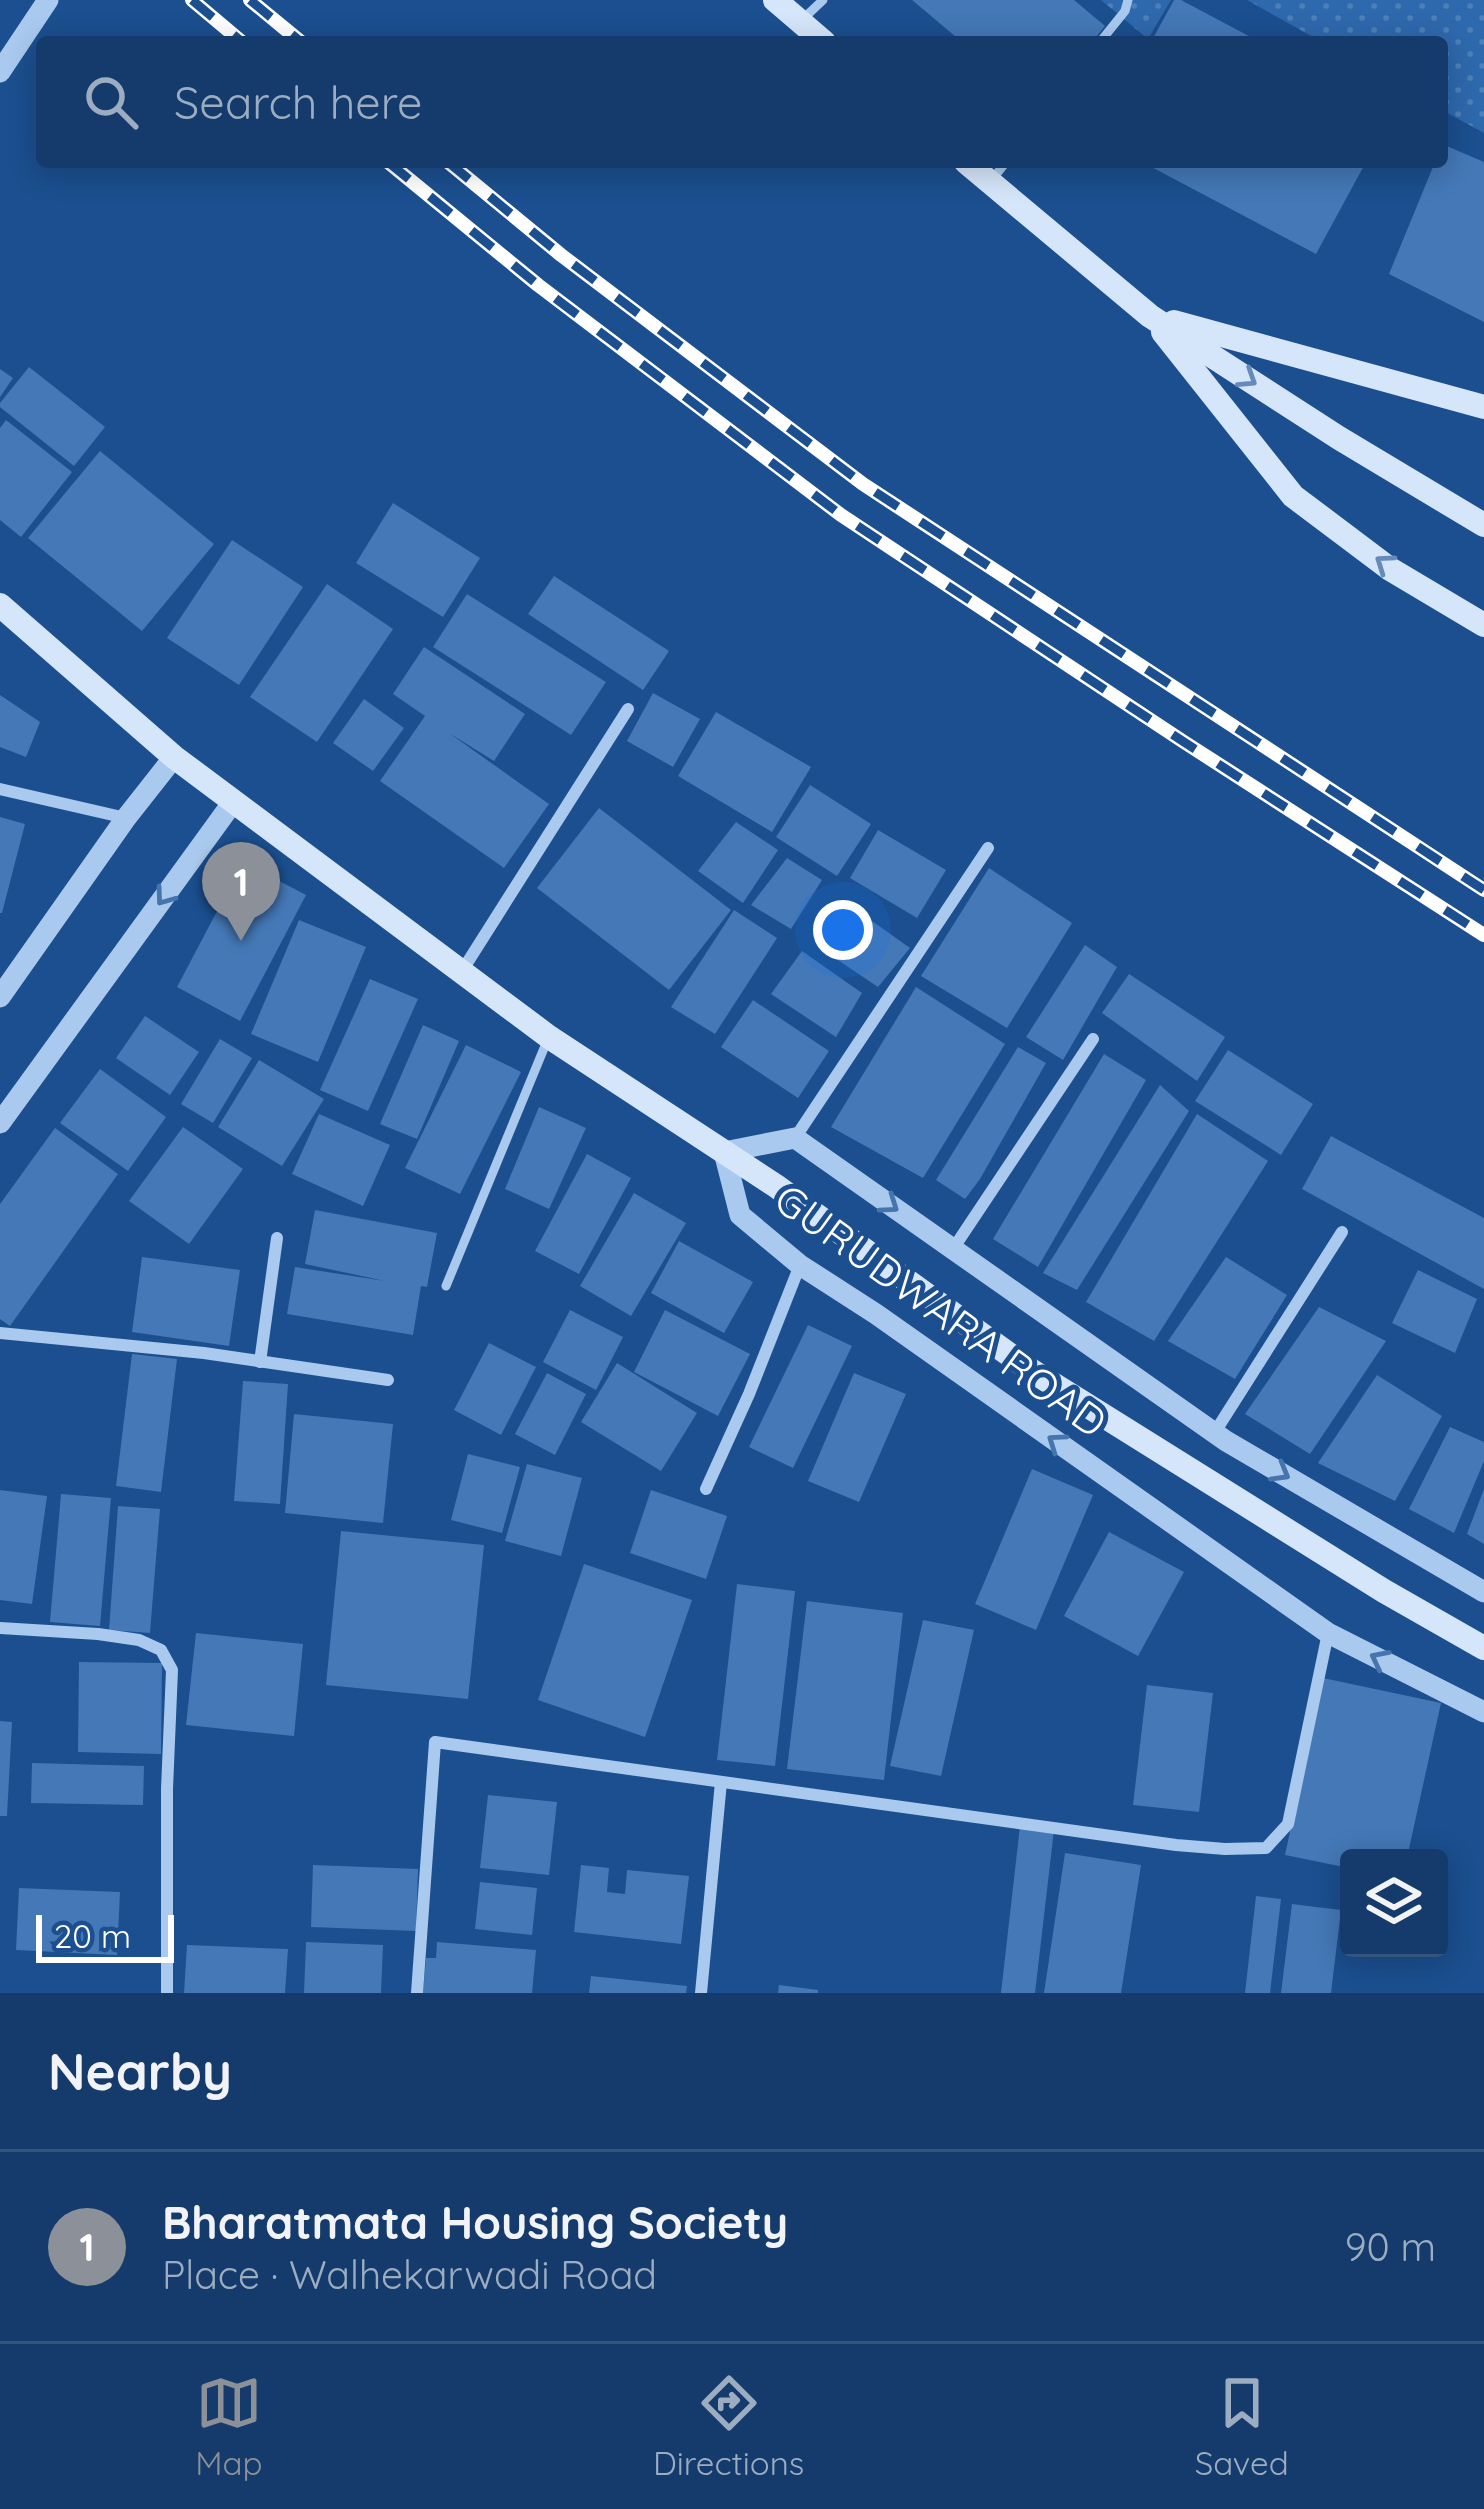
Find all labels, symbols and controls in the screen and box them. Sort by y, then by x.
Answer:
search box [36,36,1448,168]
icon: search [78,69,144,135]
text: Search here [174,74,422,130]
one-way arrow [1235,365,1257,387]
one-way arrow [1376,556,1398,578]
pin: 1 [202,842,280,941]
one-way arrow [157,884,179,905]
your location [813,900,873,960]
street label: GURUDWARA ROAD [765,1172,1117,1448]
one-way arrow [877,1191,899,1213]
one-way arrow [1047,1434,1069,1456]
one-way arrow [1268,1459,1290,1481]
one-way arrow [1370,1651,1392,1674]
map controls [1340,1849,1448,1957]
button: layers [1340,1849,1448,1957]
scale bar [36,1909,174,1962]
text: 20 m [54,1915,131,1956]
text: Nearby [48,2039,232,2103]
text: Bharatmata Housing Society [162,2194,788,2250]
text: 1 [79,2222,95,2271]
text: 90 m [1345,2222,1436,2271]
text: Place · Walhekarwadi Road [162,2250,657,2299]
tab: Map [195,2370,263,2483]
tab: Directions [653,2370,804,2483]
tab: Saved [1195,2370,1289,2483]

